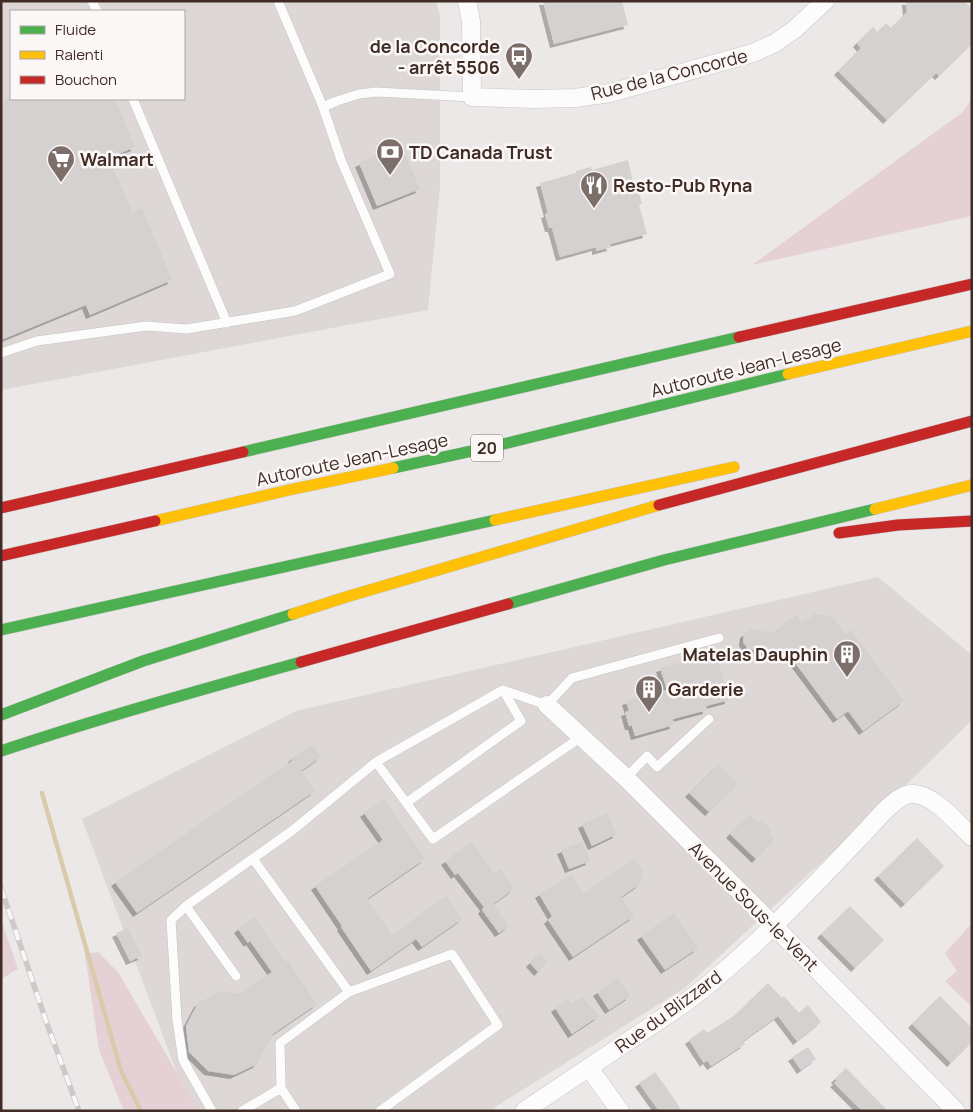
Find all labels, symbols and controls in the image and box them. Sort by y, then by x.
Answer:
legend [10,10,185,100]
text: Fluide [55,19,96,40]
place label: de la Concorde - arrêt 5506 [370,34,500,79]
bus stop icon: de la Concorde - arrêt 5506 [504,41,534,80]
street label: Rue de la Concorde [588,43,750,105]
text: Ralenti [55,44,103,65]
text: Bouchon [55,69,117,90]
bank icon: TD Canada Trust [375,137,405,176]
place label: TD Canada Trust [409,140,553,164]
supermarket icon: Walmart [46,144,76,183]
place label: Walmart [80,147,154,171]
restaurant icon: Resto-Pub Ryna [579,170,609,209]
place label: Resto-Pub Ryna [613,173,752,197]
street label: Autoroute Jean-Lesage [648,332,844,402]
street label: Autoroute Jean-Lesage [254,427,450,491]
road number: 20 [471,434,503,462]
building icon: Matelas Dauphin [832,639,862,678]
place label: Matelas Dauphin [682,642,828,666]
building icon: Garderie [634,674,664,713]
place label: Garderie [668,677,744,701]
street label: Avenue Sous-le-Vent [684,836,824,976]
street label: Rue du Blizzard [610,964,726,1058]

